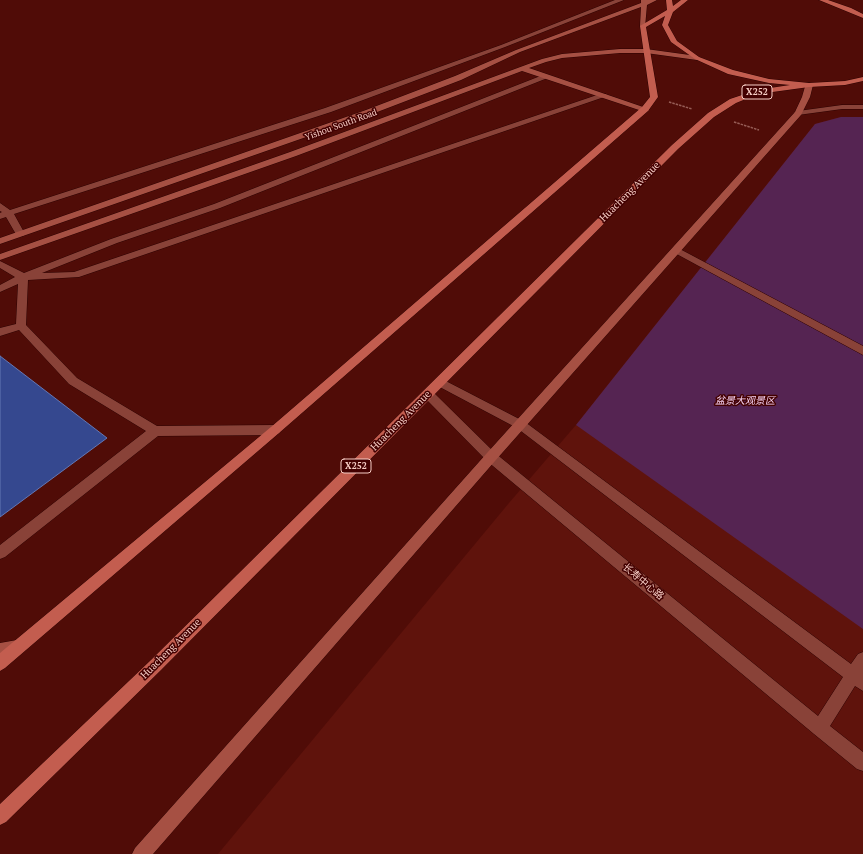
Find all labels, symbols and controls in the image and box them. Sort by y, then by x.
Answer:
road number: X252 [742,85,772,99]
street label: Yishou South Road [304,107,378,143]
street label: Huacheng Avenue [597,159,663,225]
street label: Huacheng Avenue [368,388,434,454]
park label: 盆景大观景区 [715,395,775,407]
road number: X252 [341,459,371,473]
street label: 长寿中心路 [620,561,666,603]
street label: Huacheng Avenue [138,616,204,682]

